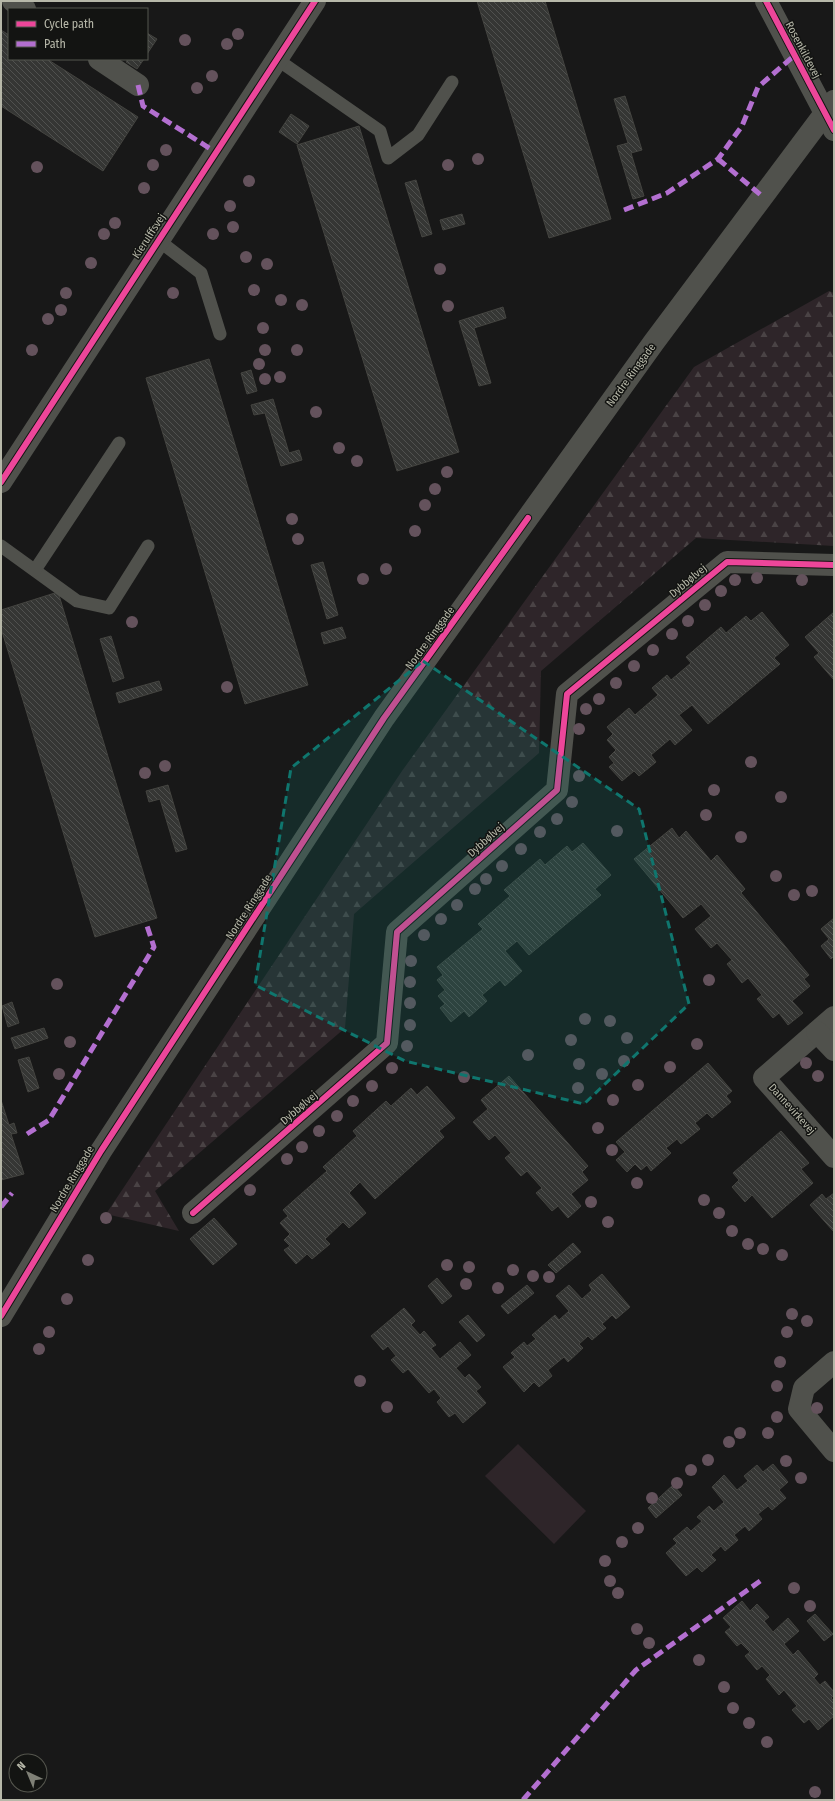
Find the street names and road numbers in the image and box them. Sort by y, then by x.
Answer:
street label: Rosenkildevej [783,19,824,81]
street label: Kierulffsvej [130,211,168,261]
street label: Nordre Ringgade [604,341,658,409]
street label: Dybbølvej [667,562,709,600]
street label: Nordre Ringgade [403,604,457,672]
street label: Dybbølvej [465,820,507,860]
street label: Nordre Ringgade [223,872,275,942]
street label: Dannevirkevej [766,1081,818,1137]
street label: Dybbølvej [278,1088,320,1128]
street label: Nordre Ringgade [47,1144,97,1214]

